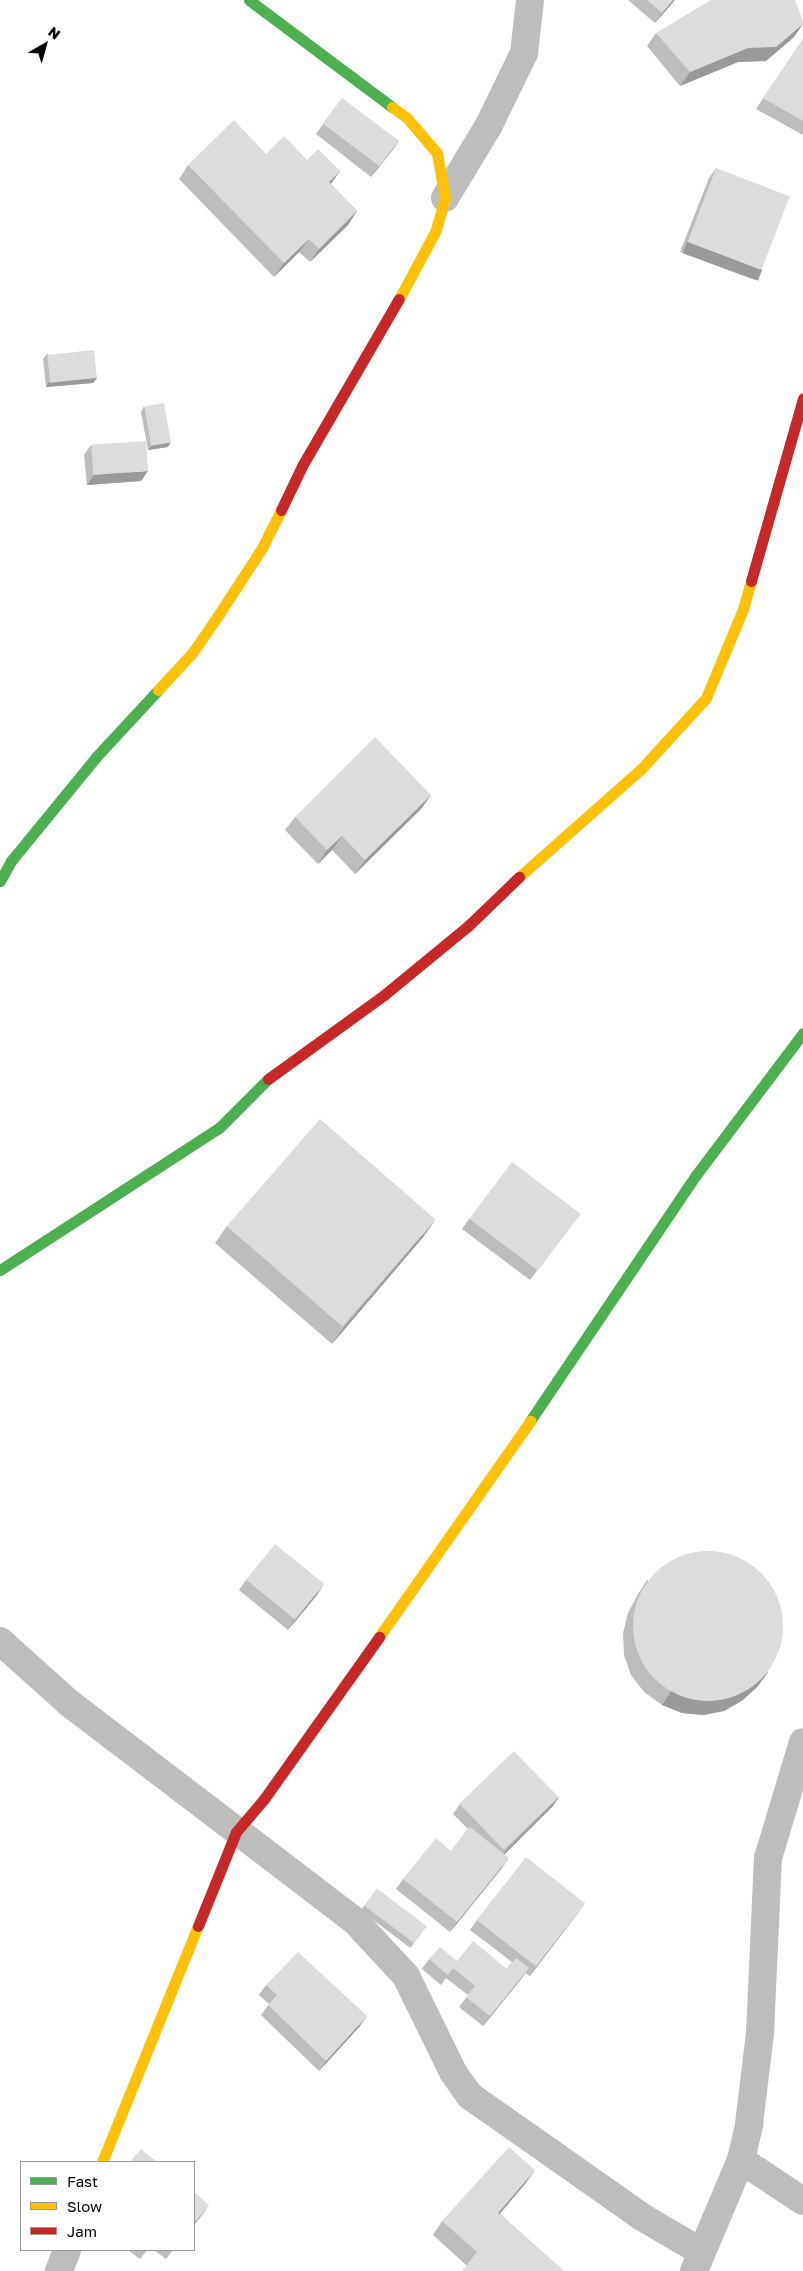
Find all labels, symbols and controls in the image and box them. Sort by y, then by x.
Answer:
north arrow [20,20,70,70]
text: N [45,23,64,43]
legend [20,2161,195,2251]
text: Fast [67,2172,98,2190]
text: Slow [67,2197,102,2215]
text: Jam [67,2222,97,2240]

